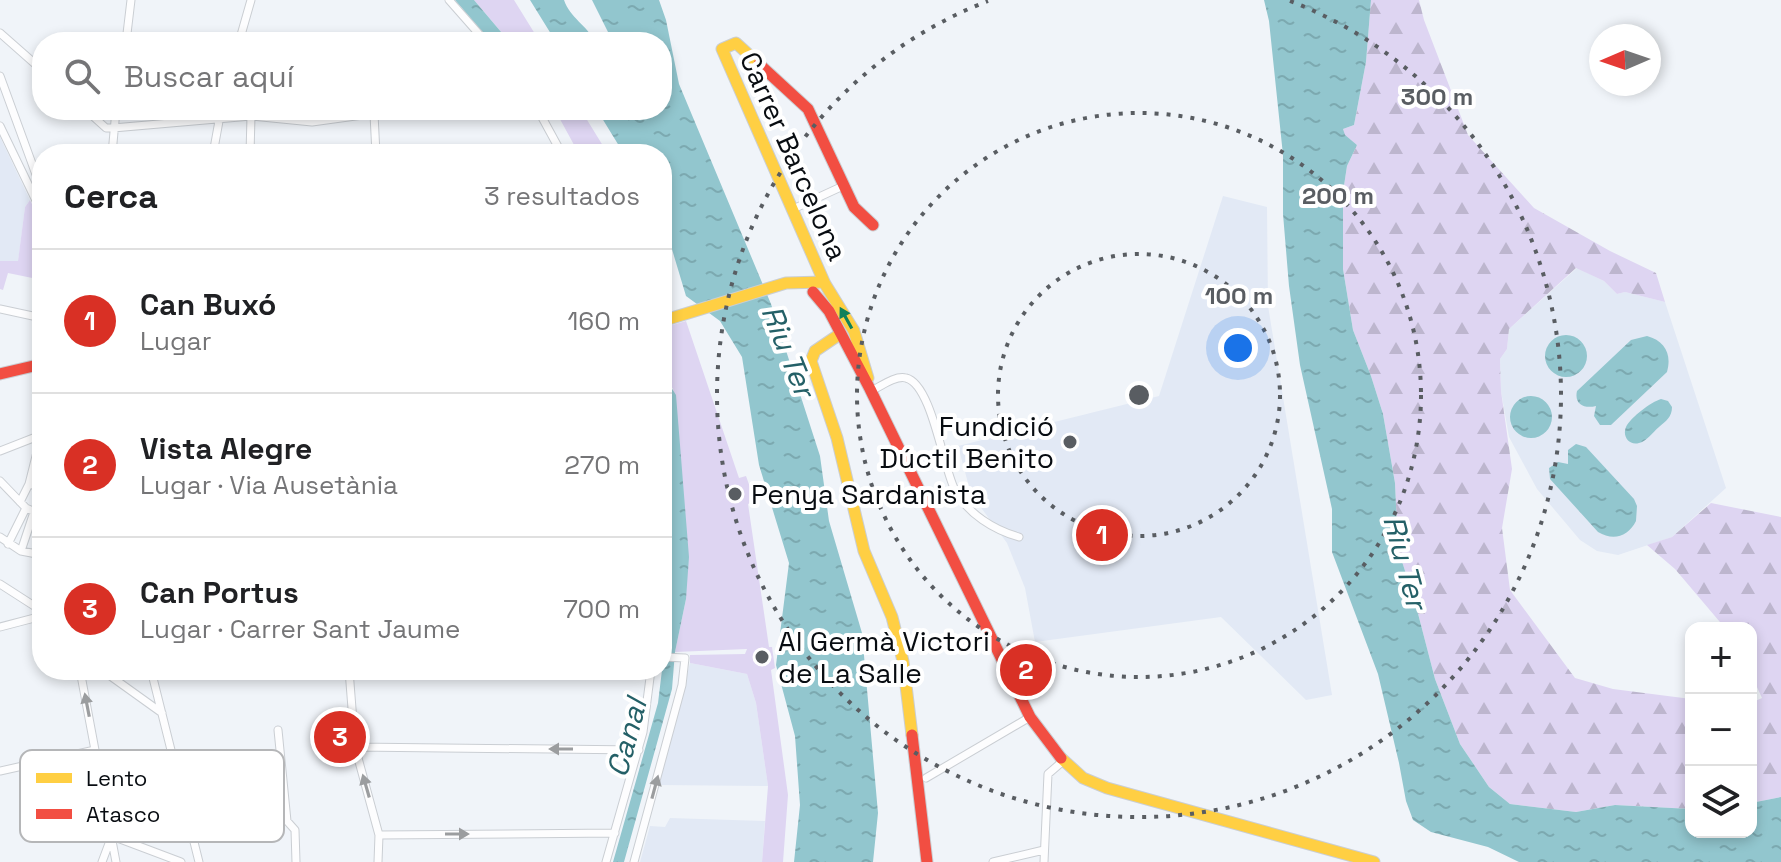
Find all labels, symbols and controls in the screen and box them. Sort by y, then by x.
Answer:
north arrow [1589,24,1661,96]
search box [32,32,672,120]
street label: Carrer Barcelona [732,46,856,266]
icon: search [60,54,104,98]
text: Buscar aquí [124,57,294,96]
text: 300 m [1401,81,1473,112]
text: Cerca [64,175,158,218]
text: 3 resultados [484,179,640,213]
text: 200 m [1302,180,1374,211]
text: 100 m [1205,280,1273,311]
text: Can Buxó [140,285,276,324]
water label: Riu Ter [753,299,825,405]
text: 1 [84,304,96,338]
text: 160 m [568,304,640,338]
one-way arrow [839,307,853,329]
text: Lugar [140,324,211,358]
your location [1218,328,1258,368]
centre of rings [1125,381,1153,409]
place label: Fundició Dúctil Benito [880,408,1054,476]
text: Vista Alegre [140,429,312,468]
marker: Fundició Dúctil Benito [1061,433,1079,451]
text: 2 [82,448,98,482]
text: 270 m [564,448,640,482]
text: Lugar · Via Ausetània [140,468,398,502]
place label: Penya Sardanista [751,476,986,512]
marker: Penya Sardanista [726,485,744,503]
pin: 1 [1076,505,1128,565]
water label: Riu Ter [1374,511,1437,616]
text: Can Portus [140,573,299,612]
text: 3 [82,592,98,626]
text: 700 m [563,592,640,626]
text: Lugar · Carrer Sant Jaume [140,612,460,646]
map controls [1685,622,1757,838]
button: + [1685,622,1757,694]
place label: Al Germà Victori de La Salle [778,623,990,691]
pin: 2 [1000,640,1052,700]
marker: Al Germà Victori de La Salle [753,648,771,666]
water label: Canal [597,691,657,781]
one-way arrow [80,692,92,717]
button: − [1685,694,1757,766]
pin: 3 [314,707,366,767]
one-way arrow [548,743,573,755]
legend [20,750,284,842]
text: Lento [86,764,147,792]
button: layers [1685,766,1757,838]
one-way arrow [359,773,371,798]
one-way arrow [650,774,662,799]
text: Atasco [86,800,160,828]
one-way arrow [445,828,470,840]

